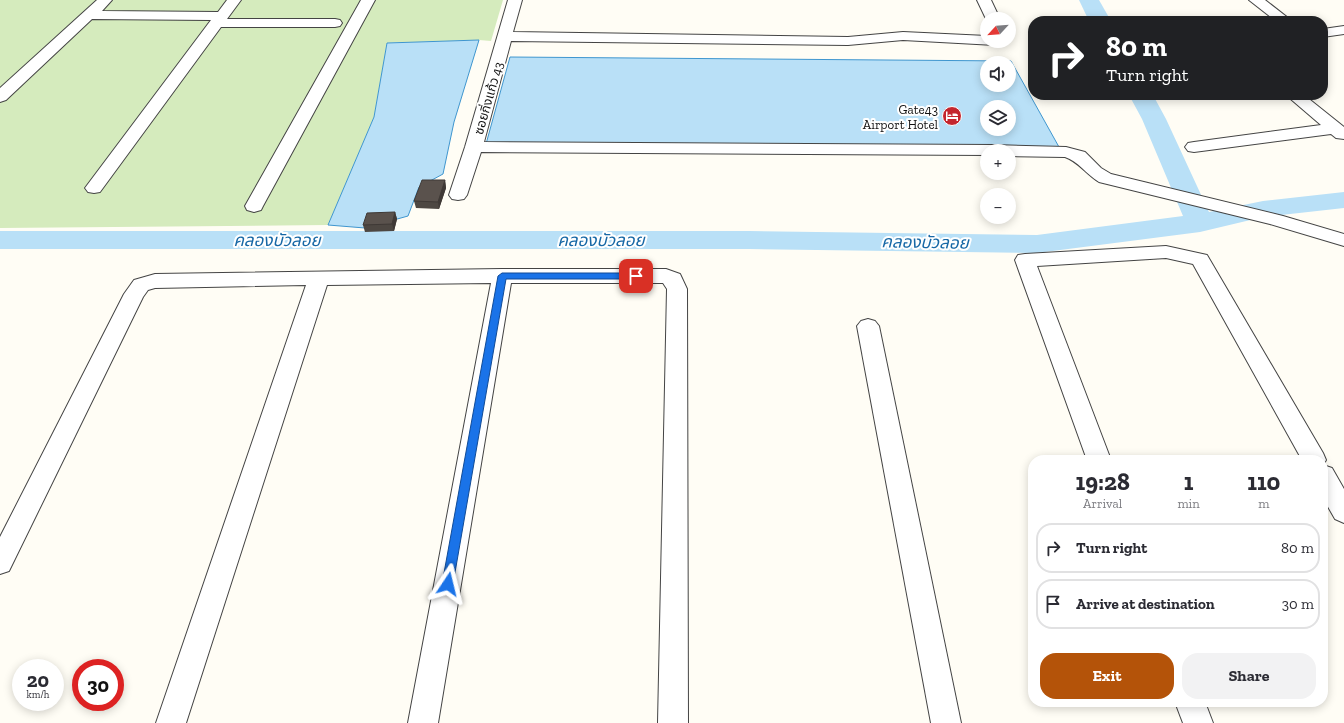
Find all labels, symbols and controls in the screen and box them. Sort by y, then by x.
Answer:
north arrow [980,12,1016,48]
map controls [980,12,1016,224]
text: 80 m [1106,30,1167,63]
icon: right [1040,32,1092,84]
button: sound [980,56,1016,92]
street label: ซอยกิ่งแก้ว 43 [470,60,506,136]
text: Turn right [1106,64,1188,86]
button: layers [980,100,1016,136]
place label: Gate43 Airport Hotel [863,102,939,132]
hotel icon: Gate43 Airport Hotel [941,105,963,127]
button: + [980,144,1016,180]
button: − [980,188,1016,224]
water label: คลองบัวลอย [233,230,323,250]
water label: คลองบัวลอย [557,230,647,250]
water label: คลองบัวลอย [881,231,971,253]
pin [619,259,653,293]
icon: arrive [625,265,647,287]
text: 19:28 [1076,467,1130,496]
text: 1 [1184,467,1193,496]
text: 110 [1247,467,1280,496]
text: Arrival [1083,496,1122,511]
text: min [1177,496,1200,511]
text: m [1258,496,1269,511]
icon: right [1042,537,1064,559]
text: Turn right [1076,539,1147,557]
text: 80 m [1281,539,1314,557]
position arrow [427,563,469,605]
icon: arrive [1042,593,1064,615]
text: Arrive at destination [1076,595,1215,613]
text: 30 m [1282,595,1314,613]
button: Exit [1040,653,1174,699]
button: Share [1182,653,1316,699]
speed limit sign: 30 [72,659,124,711]
text: 20 [27,668,49,692]
text: km/h [27,689,49,701]

